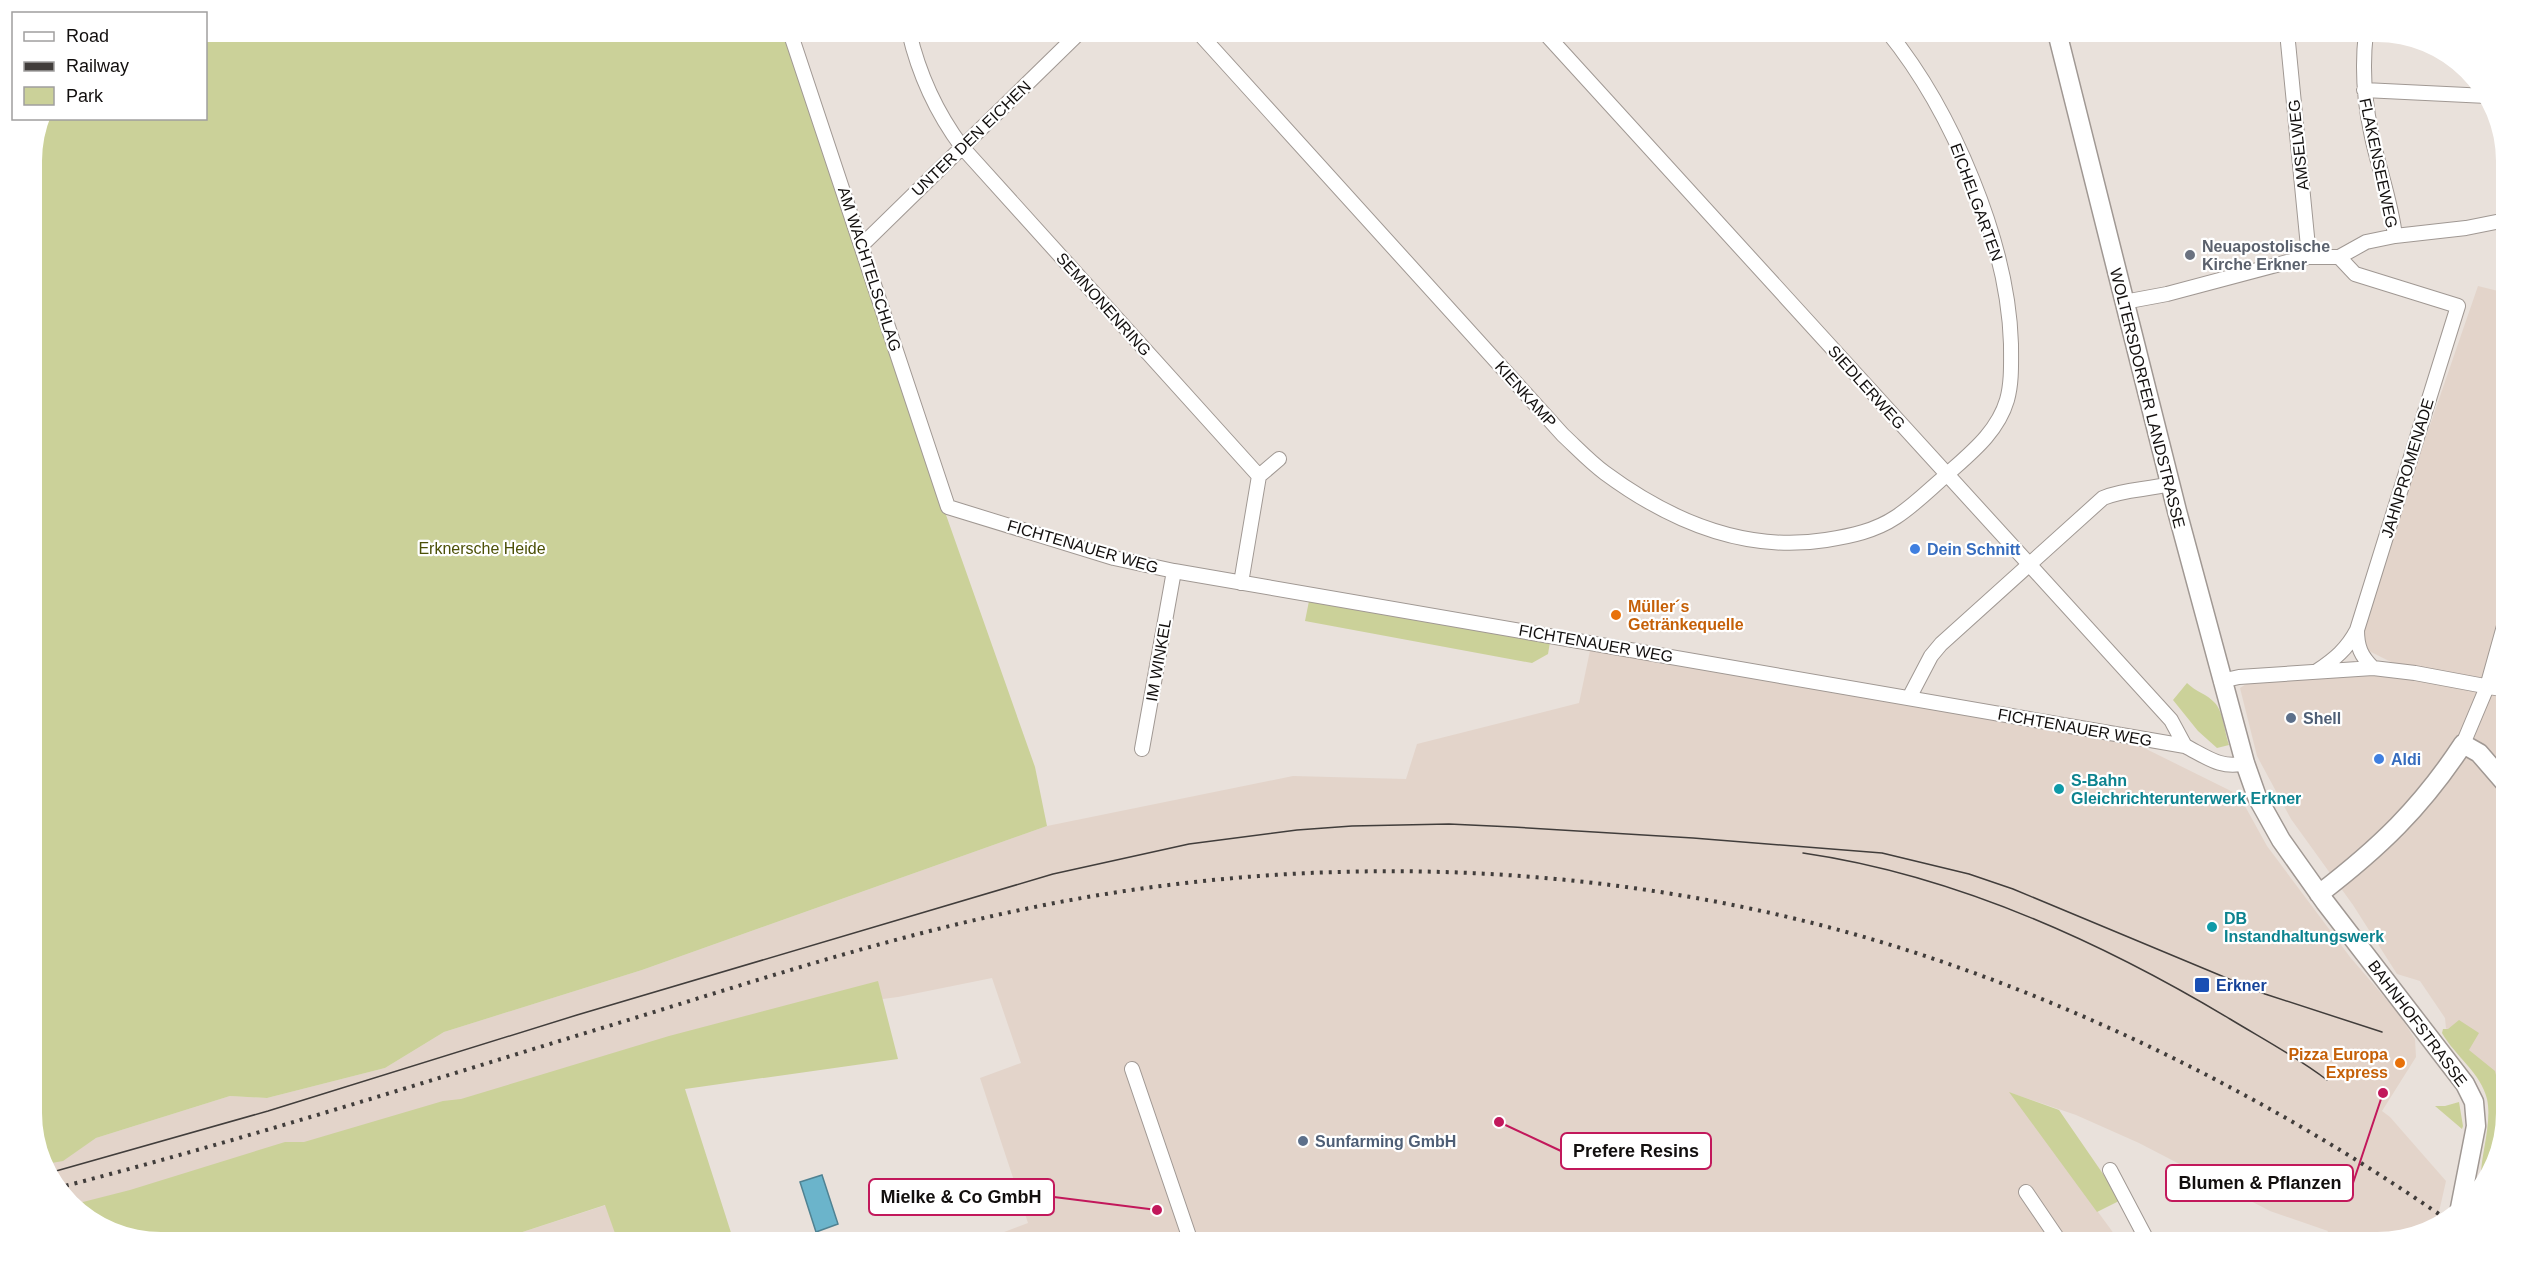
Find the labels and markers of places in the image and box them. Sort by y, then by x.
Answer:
place label: Neuapostolische Kirche Erkner [2202,238,2330,273]
marker: Neuapostolische Kirche Erkner [2183,248,2197,262]
place label: Dein Schnitt [1927,541,2021,558]
marker: Dein Schnitt [1908,542,1922,556]
place label: Müller´s Getränkequelle [1628,598,1744,633]
marker: Müller´s Getränkequelle [1609,608,1623,622]
place label: Shell [2303,710,2341,727]
marker: Shell [2284,711,2298,725]
place label: Aldi [2391,751,2421,768]
marker: Aldi [2372,752,2386,766]
place label: S-Bahn Gleichrichterunterwerk Erkner [2071,772,2301,807]
marker: S-Bahn Gleichrichterunterwerk Erkner [2052,782,2066,796]
place label: DB Instandhaltungswerk [2224,910,2384,945]
marker: DB Instandhaltungswerk [2205,920,2219,934]
marker: Erkner [2193,976,2211,994]
place label: Erkner [2216,977,2267,994]
place label: Pizza Europa Express [2288,1046,2388,1081]
marker: Pizza Europa Express [2393,1056,2407,1070]
place label: Sunfarming GmbH [1315,1133,1456,1150]
callout: Prefere Resins [1561,1133,1711,1169]
marker: Sunfarming GmbH [1296,1134,1310,1148]
callout: Blumen & Pflanzen [2166,1165,2353,1201]
callout: Mielke & Co GmbH [869,1179,1054,1215]

